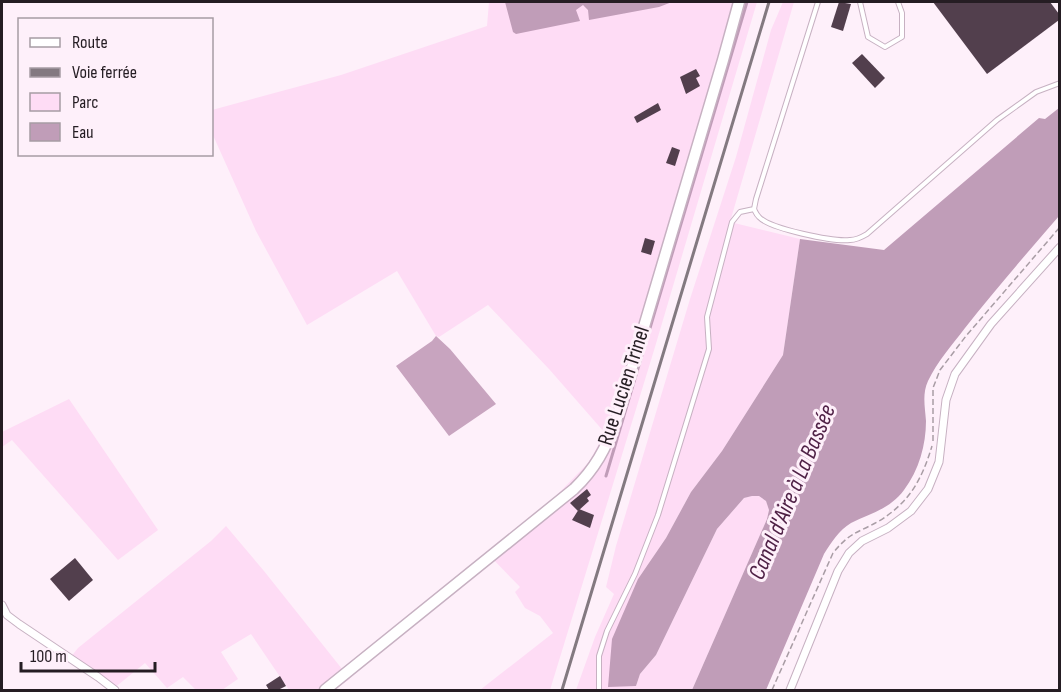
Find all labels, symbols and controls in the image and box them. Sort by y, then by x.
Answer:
legend [18,18,213,156]
text: Route [72,32,108,53]
text: Voie ferrée [72,62,137,83]
text: Parc [72,92,98,113]
text: Eau [72,122,94,143]
street label: Rue Lucien Trinel [592,323,656,449]
water label: Canal d'Aire à La Bassée [742,400,842,584]
scale bar [21,635,154,673]
text: 100 m [30,646,67,667]

